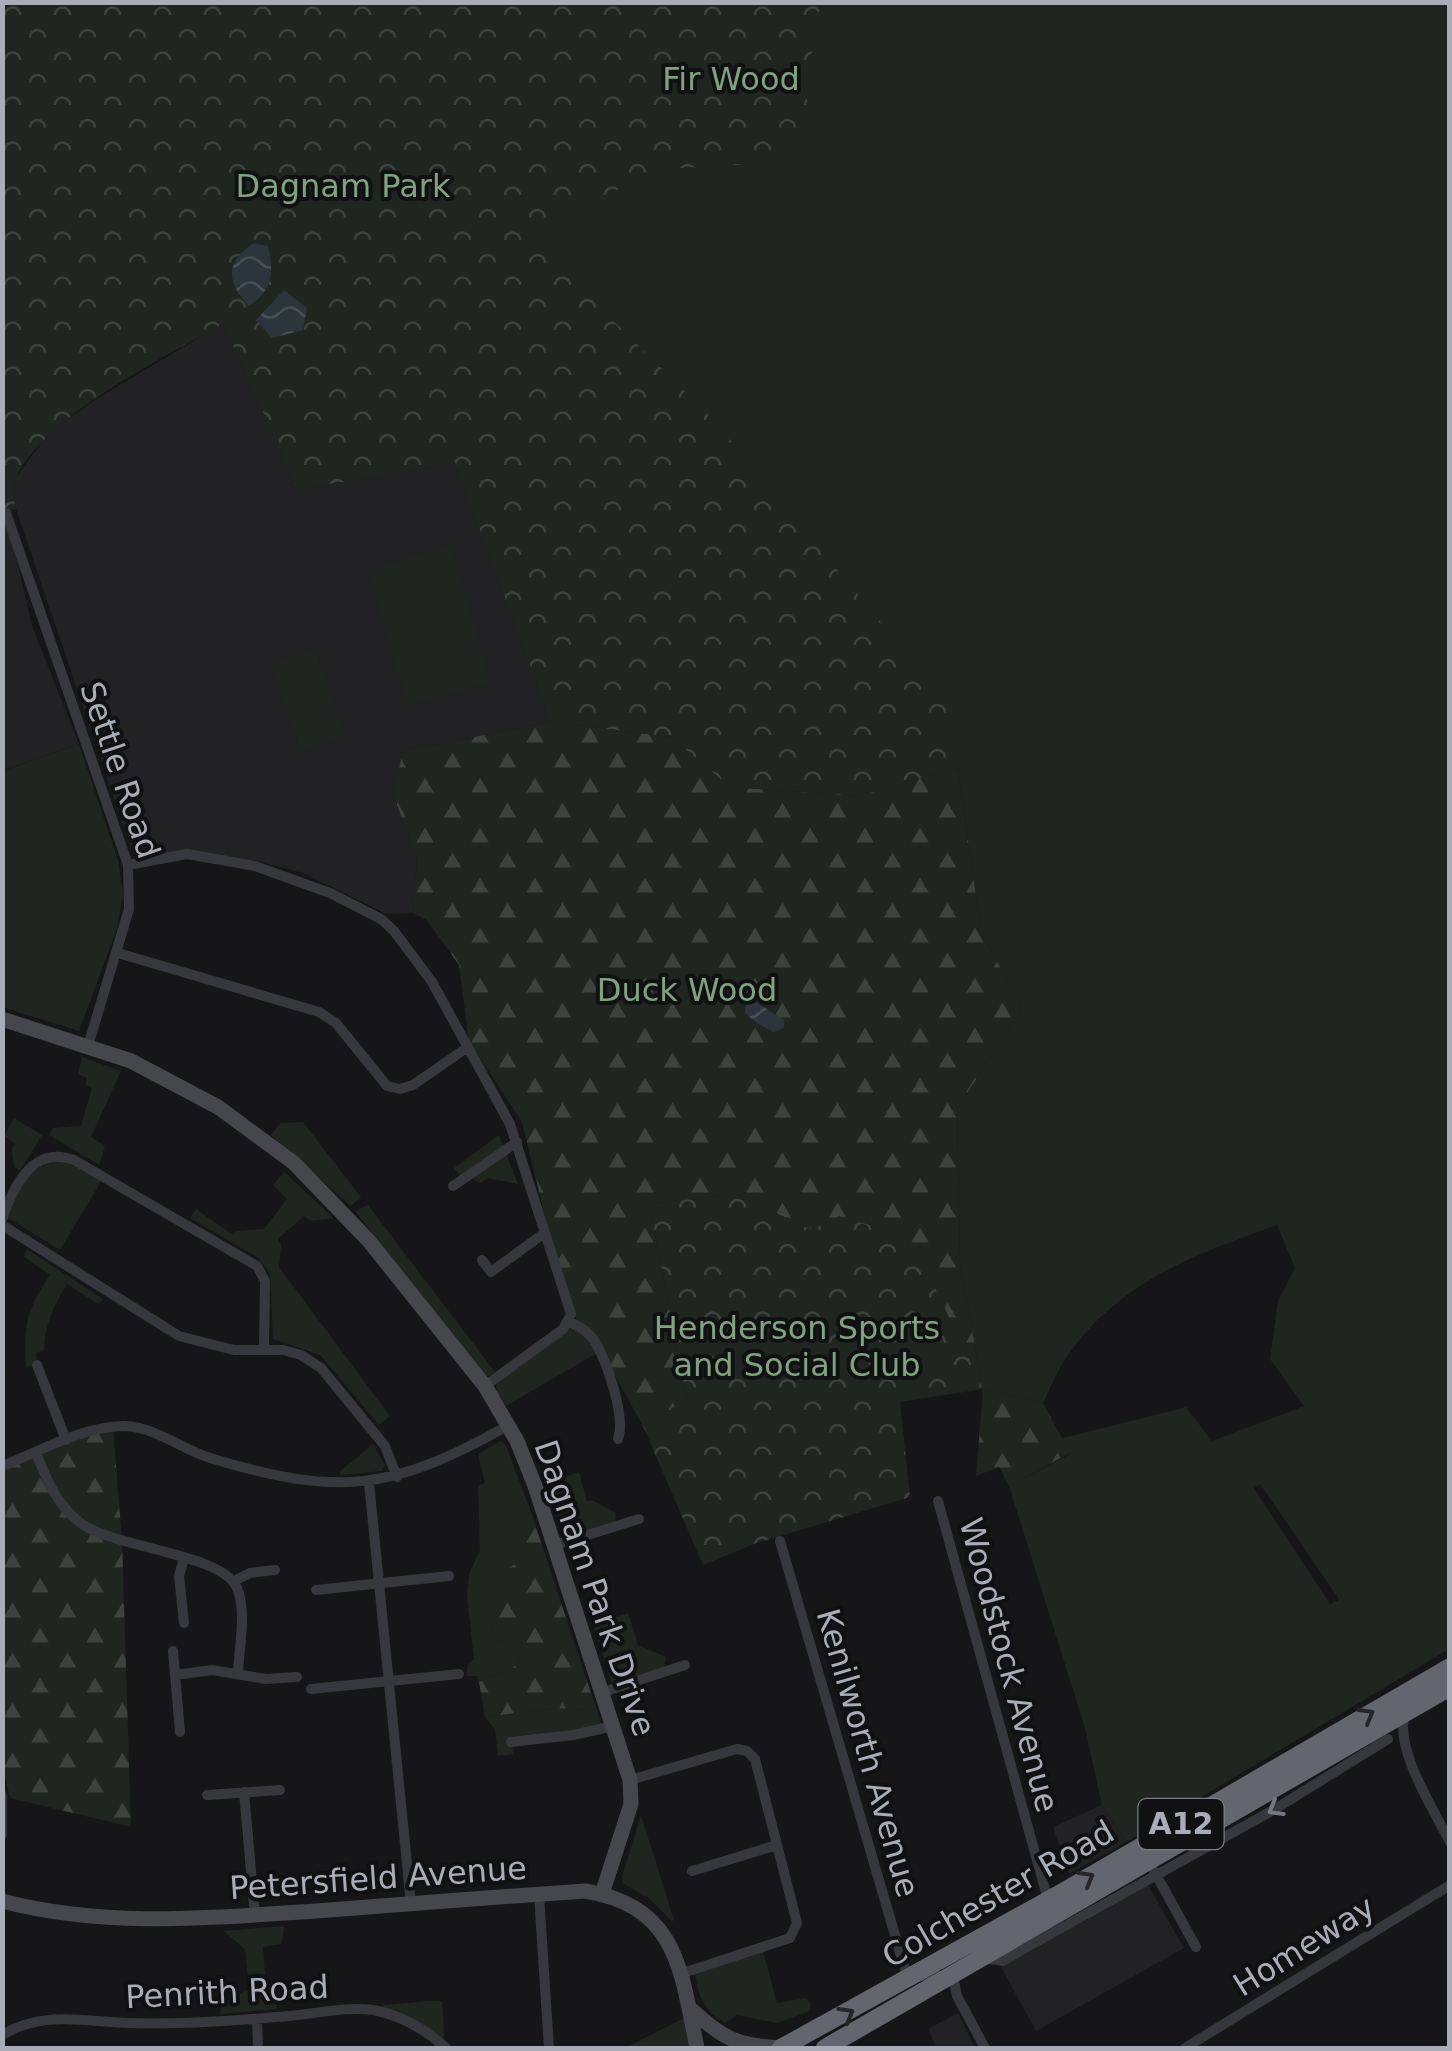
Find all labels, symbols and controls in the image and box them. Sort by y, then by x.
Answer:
park label: Fir Wood [662,60,800,98]
park label: Dagnam Park [236,167,451,205]
street label: Settle Road [72,677,168,863]
park label: Duck Wood [597,971,777,1009]
park label: Henderson Sports and Social Club [654,1309,940,1384]
street label: Dagnam Park Drive [527,1435,663,1741]
street label: Woodstock Avenue [951,1514,1067,1816]
street label: Kenilworth Avenue [809,1605,927,1901]
one-way arrow [1356,1707,1374,1727]
one-way arrow [1268,1796,1286,1816]
road number: A12 [1138,1799,1224,1849]
street label: Colchester Road [876,1812,1120,1976]
street label: Petersfield Avenue [228,1849,528,1907]
one-way arrow [1076,1871,1094,1890]
street label: Homeway [1226,1888,1382,2004]
street label: Penrith Road [124,1968,330,2016]
one-way arrow [836,2006,854,2026]

